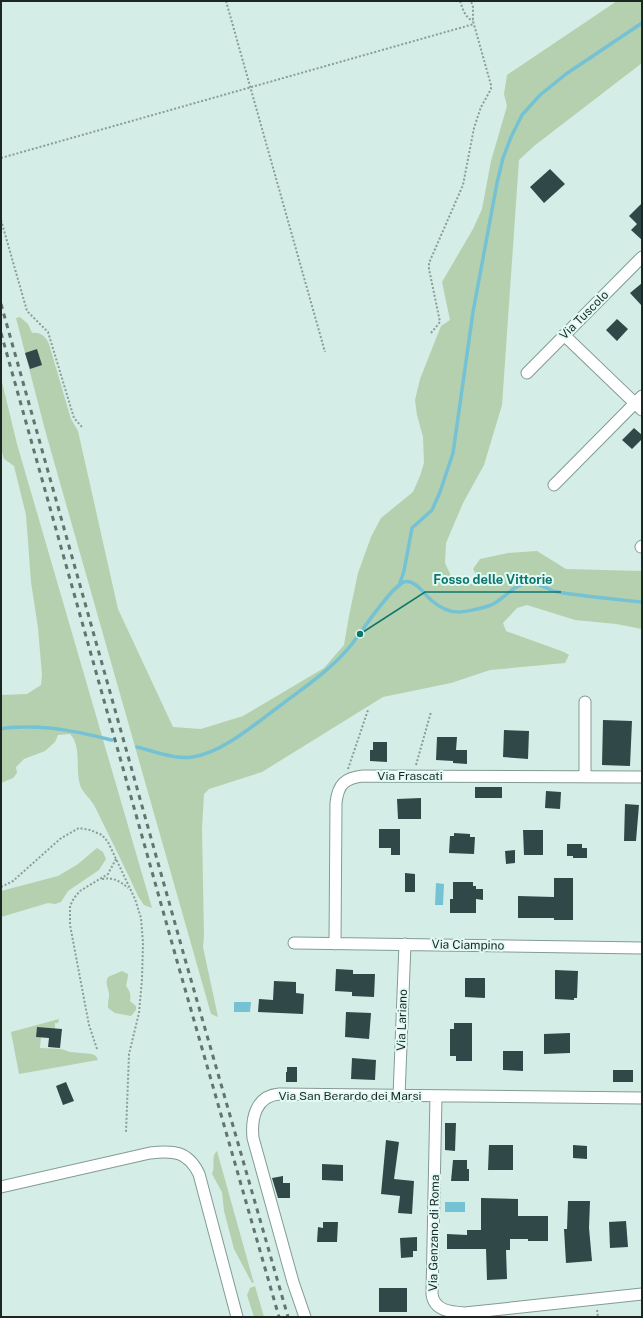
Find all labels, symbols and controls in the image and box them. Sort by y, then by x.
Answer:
street label: Via Tuscolo [557,287,612,342]
callout: Fosso delle Vittorie [425,567,561,592]
text: Fosso delle Vittorie [433,572,553,587]
street label: Via Frascati [377,769,443,783]
street label: Via Ciampino [432,937,505,953]
street label: Via Lariano [394,989,410,1051]
street label: Via San Berardo dei Marsi [278,1089,422,1103]
street label: Via Genzano di Roma [426,1175,442,1291]

